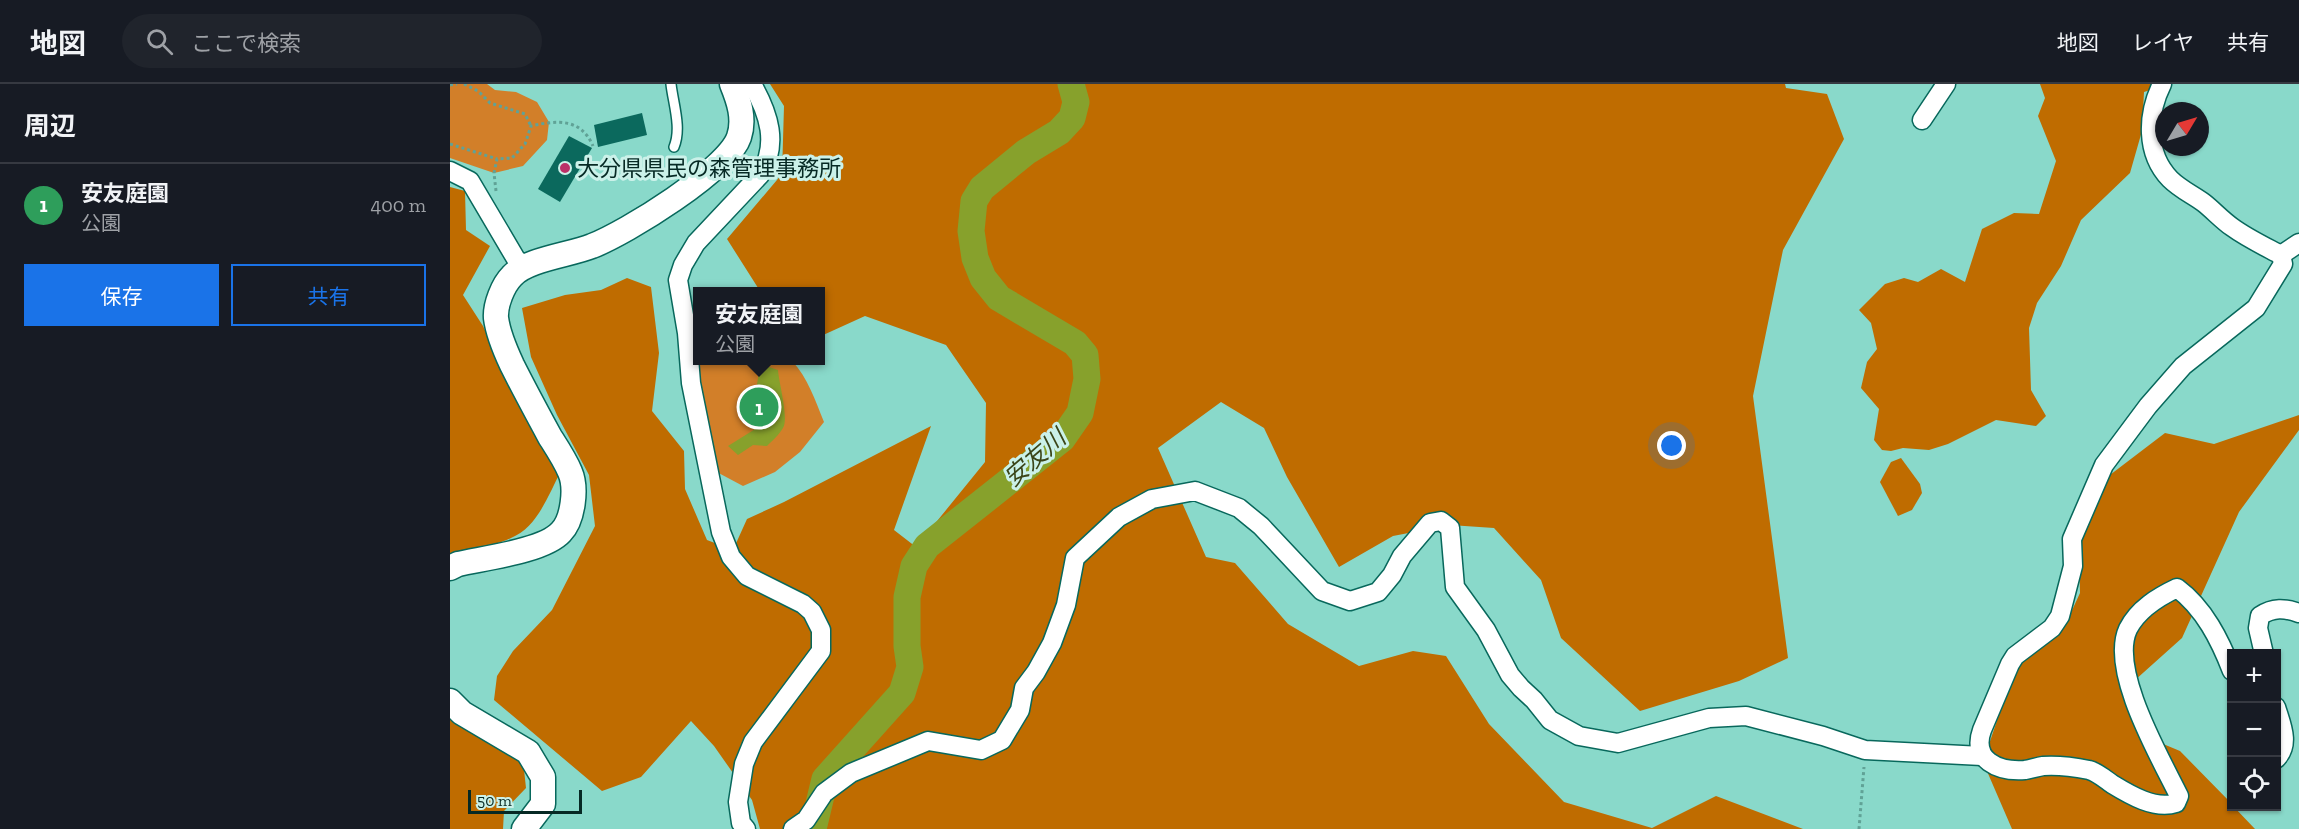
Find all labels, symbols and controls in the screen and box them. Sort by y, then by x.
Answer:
search box [122,14,542,68]
icon: search [143,25,176,58]
text: 地図 [30,27,86,60]
text: ここで検索 [191,30,301,57]
text: 地図 [2057,30,2099,55]
text: レイヤ [2132,30,2194,55]
text: 共有 [2227,30,2269,55]
north arrow [2155,102,2209,156]
text: 周辺 [24,110,76,142]
place label: 大分県県民の森管理事務所 [577,155,841,182]
marker: 大分県県民の森管理事務所 [558,161,572,175]
text: 安友庭園 [81,180,169,207]
text: 1 [39,193,48,217]
text: 400 m [370,193,426,217]
text: 公園 [81,211,121,235]
button: 保存 [24,264,219,326]
button: 共有 [231,264,426,326]
popup [693,287,825,365]
text: 安友庭園 [715,301,803,328]
text: 公園 [715,332,755,356]
pin: 1 [740,384,778,430]
water label: 安友川 [998,421,1074,492]
your location [1657,431,1686,460]
map controls [2227,649,2281,811]
button: + [2227,649,2281,703]
button: − [2227,703,2281,757]
button: locate [2227,757,2281,811]
scale bar [468,787,582,814]
text: 50 m [477,791,512,810]

